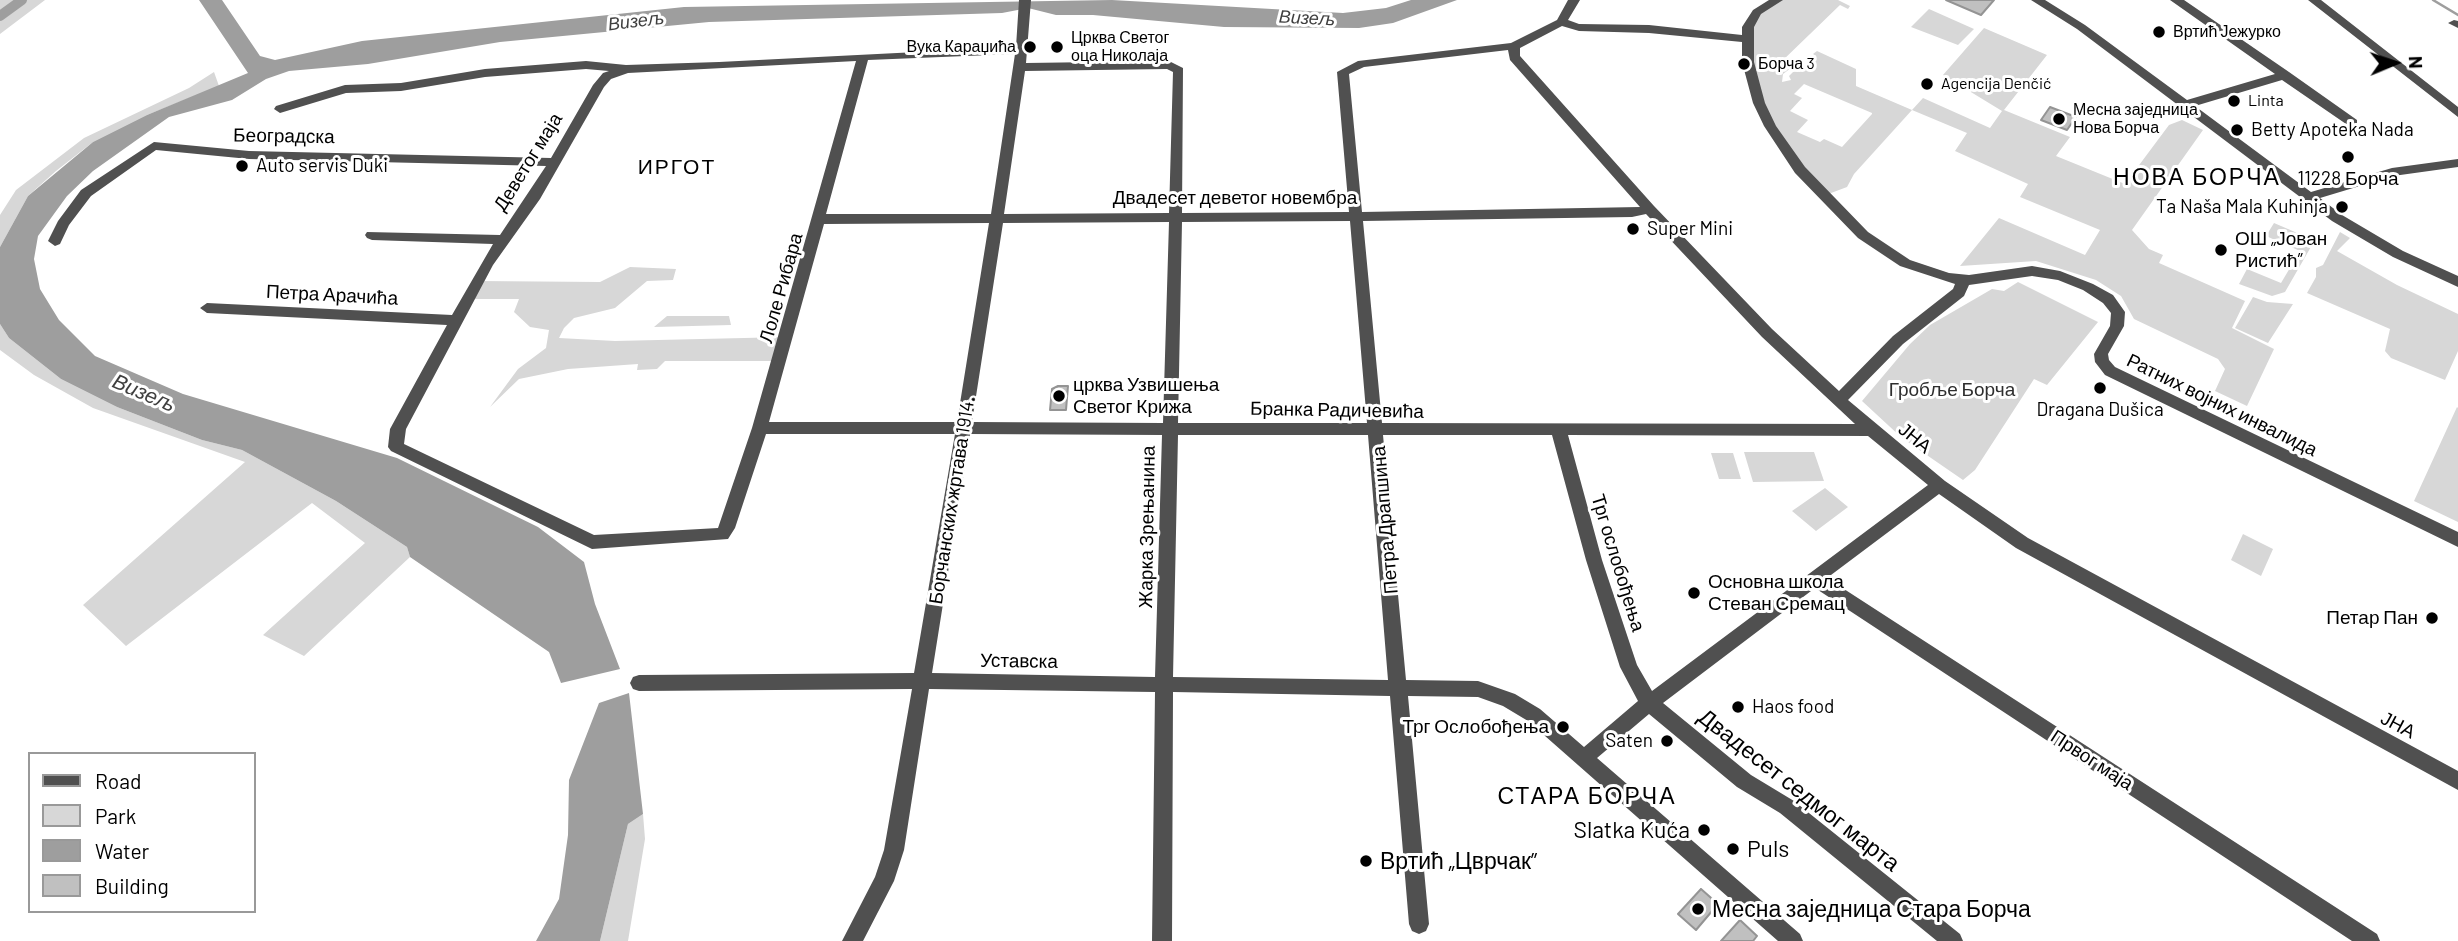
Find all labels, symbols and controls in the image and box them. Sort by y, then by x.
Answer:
water label: Визељ [1278,6,1336,30]
water label: Визељ [607,7,665,35]
place label: Вртић Јежурко [2173,22,2281,42]
marker: Вртић Јежурко [2151,24,2167,40]
place label: Црква Светог оца Николаја [1071,28,1169,66]
north arrow [2360,28,2430,98]
place label: Вука Караџића [906,37,1016,57]
marker: Вука Караџића [1022,39,1038,55]
marker: Црква Светог оца Николаја [1049,39,1065,55]
place label: Борча 3 [1758,54,1815,74]
marker: Борча 3 [1736,56,1752,72]
text: N [2405,56,2428,69]
place label: Agencija Denčić [1941,74,2051,94]
marker: Agencija Denčić [1919,76,1935,92]
place label: Linta [2248,91,2284,111]
marker: Linta [2226,93,2242,109]
place label: Месна заједница Нова Борча [2073,100,2198,138]
street label: Деветог маја [489,109,567,215]
marker: Месна заједница Нова Борча [2051,111,2067,127]
place label: Betty Apoteka Nada [2251,119,2414,141]
marker: Betty Apoteka Nada [2229,122,2245,138]
street label: Београдска [233,124,335,148]
marker: 11228 Борча [2340,149,2356,165]
district label: ИРГОТ [638,154,716,180]
place label: Auto servis Duki [256,155,388,177]
marker: Auto servis Duki [234,158,250,174]
district label: НОВА БОРЧА [2114,163,2280,191]
place label: 11228 Борча [2297,168,2399,190]
street label: Двадесет деветог новембра [1113,187,1357,209]
place label: Ta Naša Mala Kuhinja [2156,196,2328,218]
marker: Ta Naša Mala Kuhinja [2334,199,2350,215]
place label: Super Mini [1647,218,1733,240]
marker: Super Mini [1625,221,1641,237]
place label: ОШ „Јован Ристић” [2235,228,2327,272]
street label: Лоле Рибара [754,230,808,346]
marker: ОШ „Јован Ристић” [2213,242,2229,258]
street label: Петра Арачића [265,280,399,310]
street label: Ратних војних инвалида [2123,349,2321,461]
water label: Визељ [109,369,179,417]
place label: црква Узвишења Светог Крижа [1073,374,1219,418]
park label: Гробље Борча [1889,379,2015,401]
marker: Dragana Dušica [2092,380,2108,396]
marker: црква Узвишења Светог Крижа [1051,388,1067,404]
street label: Борчанских жртава 1914. [924,394,980,606]
street label: Бранка Радичевића [1250,397,1424,423]
place label: Dragana Dušica [2036,399,2164,421]
street label: ЈНА [1894,418,1936,458]
street label: Жарка Зрењанина [1134,445,1160,609]
street label: Петра Драпшина [1367,445,1403,595]
street label: Трг ослобођења [1586,492,1650,634]
place label: Основна школа Стеван Сремац [1708,571,1845,615]
marker: Основна школа Стеван Сремац [1686,585,1702,601]
place label: Петар Пан [2326,607,2418,629]
marker: Петар Пан [2424,610,2440,626]
street label: Уставска [980,649,1058,673]
place label: Haos food [1752,696,1834,718]
marker: Haos food [1730,699,1746,715]
street label: Двадесет седмог марта [1693,703,1905,877]
street label: ЈНА [2377,707,2419,743]
place label: Трг Ослобођења [1402,716,1549,738]
marker: Трг Ослобођења [1555,719,1571,735]
street label: Првог маја [2046,725,2138,795]
place label: Saten [1605,730,1653,752]
marker: Saten [1659,733,1675,749]
legend [28,752,256,913]
text: Road [95,768,141,793]
district label: СТАРА БОРЧА [1499,782,1675,810]
text: Park [95,803,136,828]
place label: Slatka Kuća [1573,816,1690,844]
marker: Slatka Kuća [1696,822,1712,838]
place label: Puls [1747,835,1789,863]
text: Water [95,838,149,863]
marker: Puls [1725,841,1741,857]
place label: Вртић „Цврчак” [1380,847,1537,875]
marker: Вртић „Цврчак” [1358,853,1374,869]
text: Building [95,873,169,898]
place label: Месна заједница Стара Борча [1712,895,2031,923]
marker: Месна заједница Стара Борча [1690,901,1706,917]

